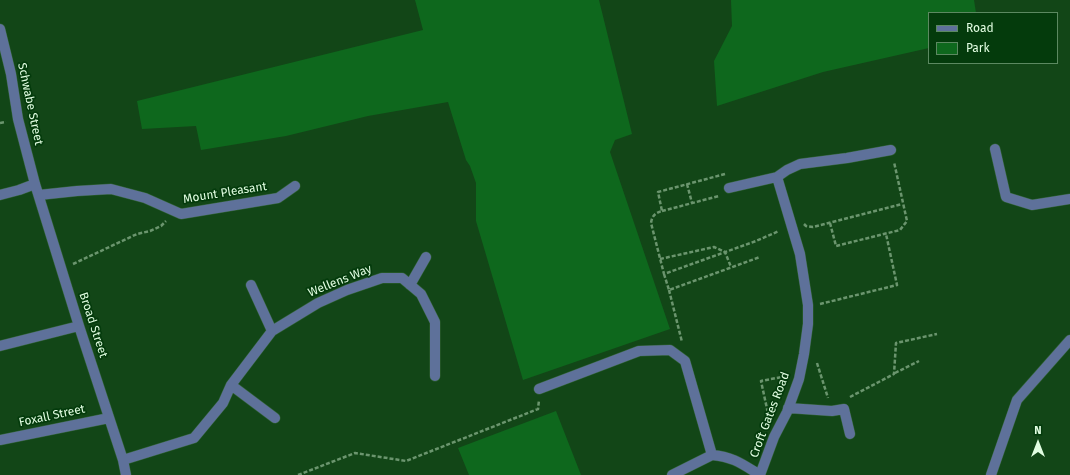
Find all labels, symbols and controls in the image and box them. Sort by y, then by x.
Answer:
legend [928,12,1058,64]
text: Road [966,21,994,35]
text: Park [966,41,990,55]
street label: Schwabe Street [14,62,46,146]
street label: Mount Pleasant [182,179,268,207]
street label: Wellens Way [306,262,374,300]
street label: Broad Street [76,290,110,360]
street label: Croft Gates Road [747,370,793,460]
street label: Foxall Street [18,402,86,430]
north arrow [1018,423,1058,463]
text: N [1034,424,1042,437]

